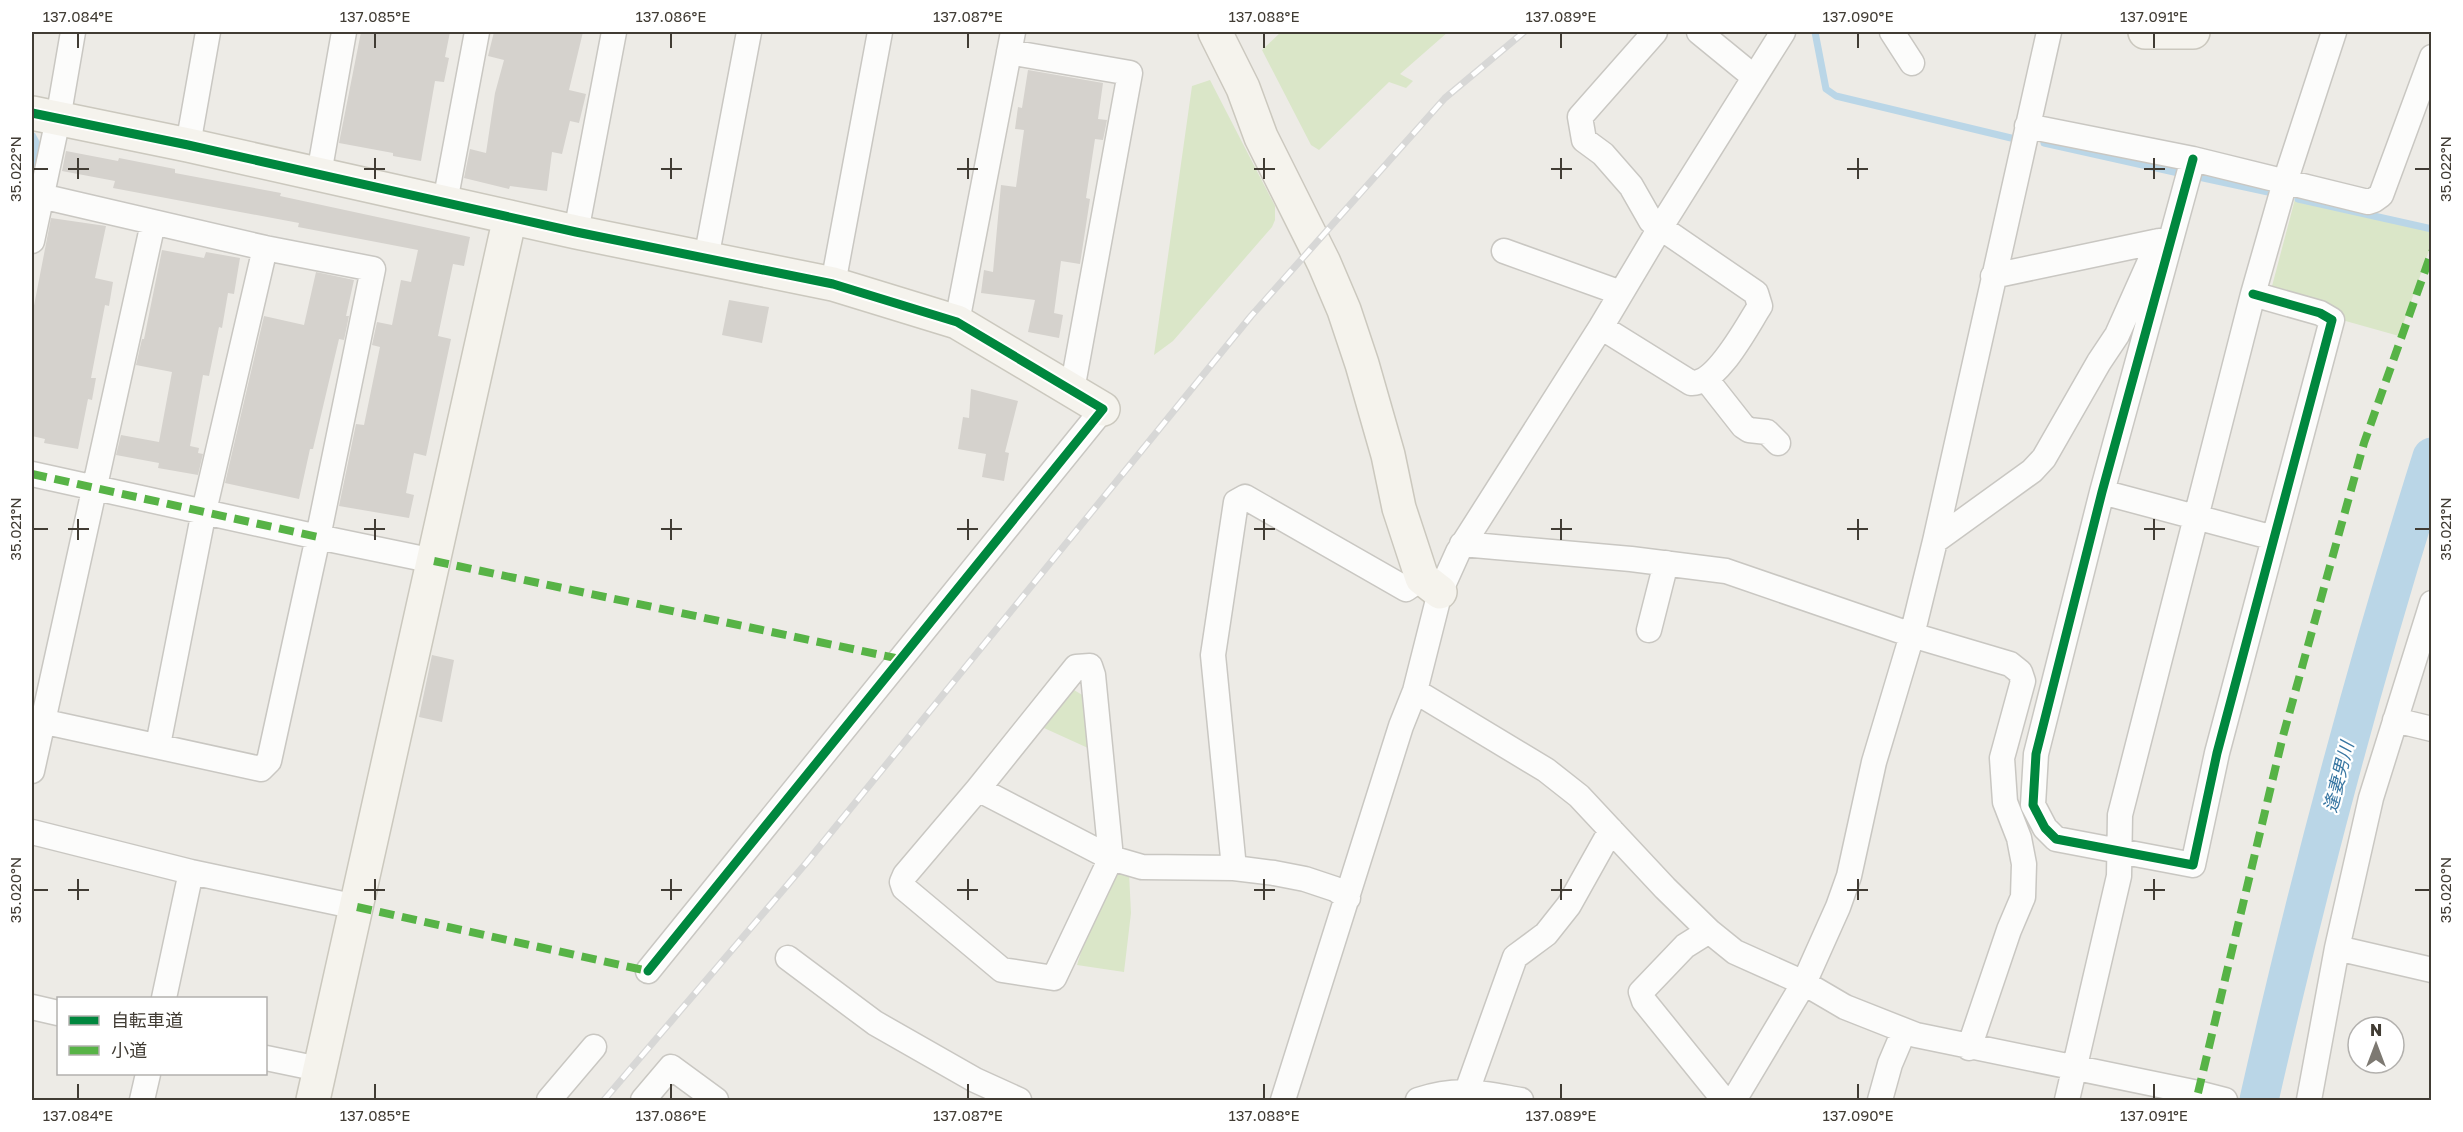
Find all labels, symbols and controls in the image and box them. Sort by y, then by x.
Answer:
text: 137.084°E [43,7,113,25]
text: 137.085°E [340,7,410,25]
text: 137.086°E [635,7,707,25]
text: 137.087°E [933,7,1003,25]
text: 137.088°E [1228,7,1300,25]
text: 137.089°E [1525,7,1597,25]
text: 137.090°E [1822,7,1894,25]
text: 137.091°E [2120,7,2188,25]
text: 35.022°N [6,136,24,202]
text: 35.022°N [2436,136,2454,202]
text: 35.021°N [6,497,24,561]
text: 35.021°N [2436,497,2454,561]
water label: 逢妻男川 [2319,737,2358,814]
text: 35.020°N [6,857,24,923]
text: 35.020°N [2436,857,2454,923]
legend [57,997,267,1075]
text: 自転車道 [111,1009,183,1031]
north arrow [2346,1015,2406,1075]
text: N [2370,1020,2382,1040]
text: 小道 [111,1039,147,1061]
text: 137.084°E [43,1106,113,1124]
text: 137.085°E [340,1106,410,1124]
text: 137.086°E [635,1106,707,1124]
text: 137.087°E [933,1106,1003,1124]
text: 137.088°E [1228,1106,1300,1124]
text: 137.089°E [1525,1106,1597,1124]
text: 137.090°E [1822,1106,1894,1124]
text: 137.091°E [2120,1106,2188,1124]

